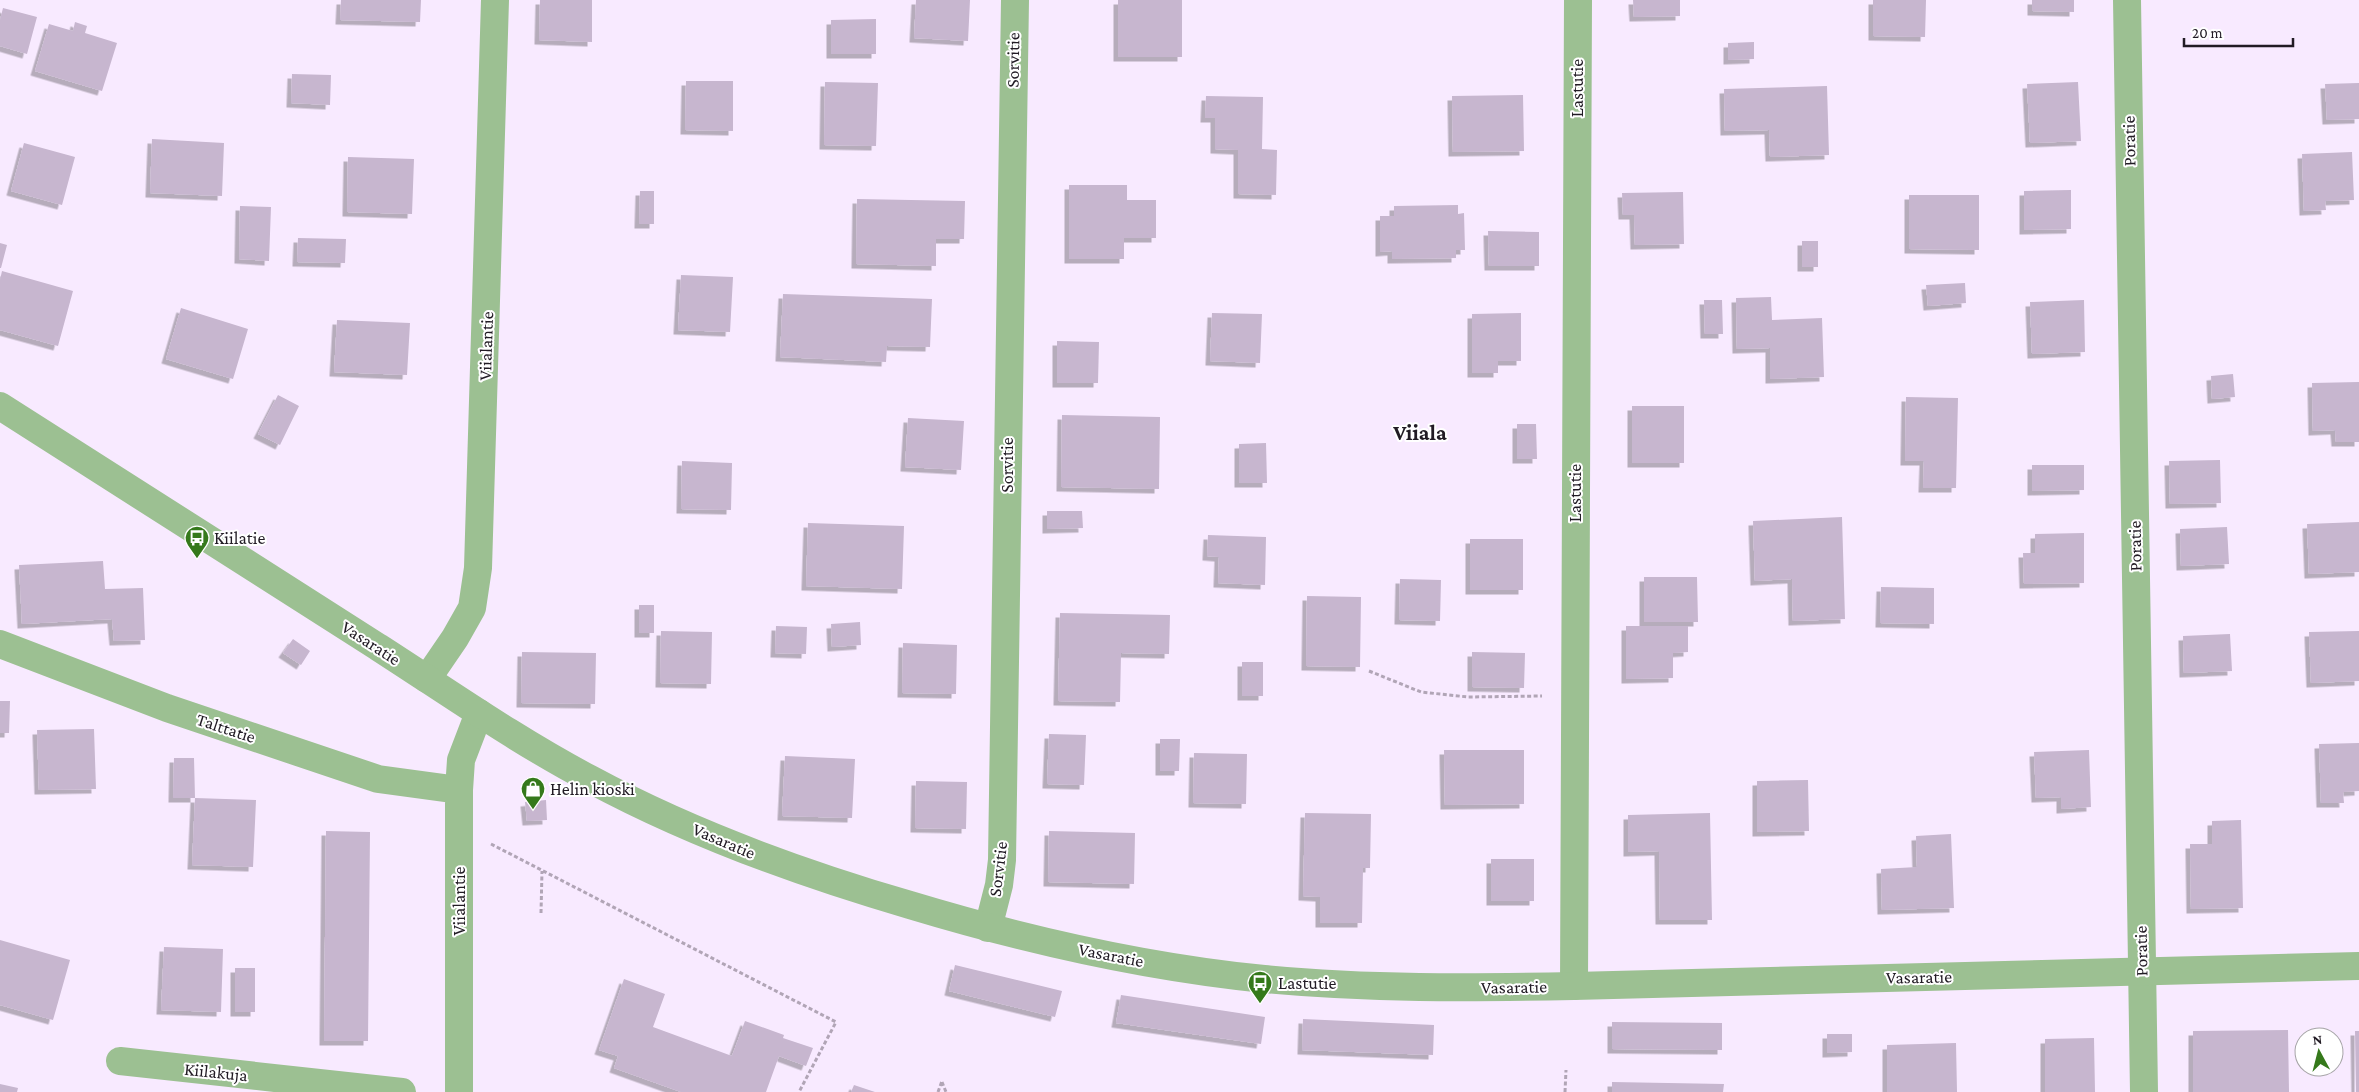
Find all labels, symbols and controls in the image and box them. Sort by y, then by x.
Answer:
scale bar [2184,15,2293,47]
text: 20 m [2192,25,2223,41]
street label: Sorvitie [1003,32,1023,88]
street label: Lastutie [1567,59,1587,117]
street label: Poratie [2119,115,2139,166]
street label: Viialantie [475,311,497,381]
district label: Viiala [1392,420,1447,445]
street label: Sorvitie [997,437,1017,493]
street label: Lastutie [1565,464,1585,522]
street label: Poratie [2125,520,2145,571]
bus stop icon: Kiilatie [184,525,210,559]
place label: Kiilatie [214,528,265,548]
street label: Vasaratie [338,617,404,669]
street label: Talttatie [194,709,258,747]
shop icon: Helin kioski [520,776,546,810]
place label: Helin kioski [550,779,635,799]
street label: Vasaratie [690,819,758,863]
street label: Sorvitie [985,840,1011,898]
street label: Viialantie [449,866,469,936]
street label: Poratie [2131,925,2151,976]
street label: Vasaratie [1077,939,1145,971]
street label: Vasaratie [1886,966,1952,988]
bus stop icon: Lastutie [1247,970,1273,1004]
place label: Lastutie [1278,973,1337,993]
street label: Vasaratie [1481,976,1547,998]
north arrow [2294,1027,2344,1077]
text: N [2312,1031,2324,1048]
street label: Kiilakuja [183,1059,249,1086]

